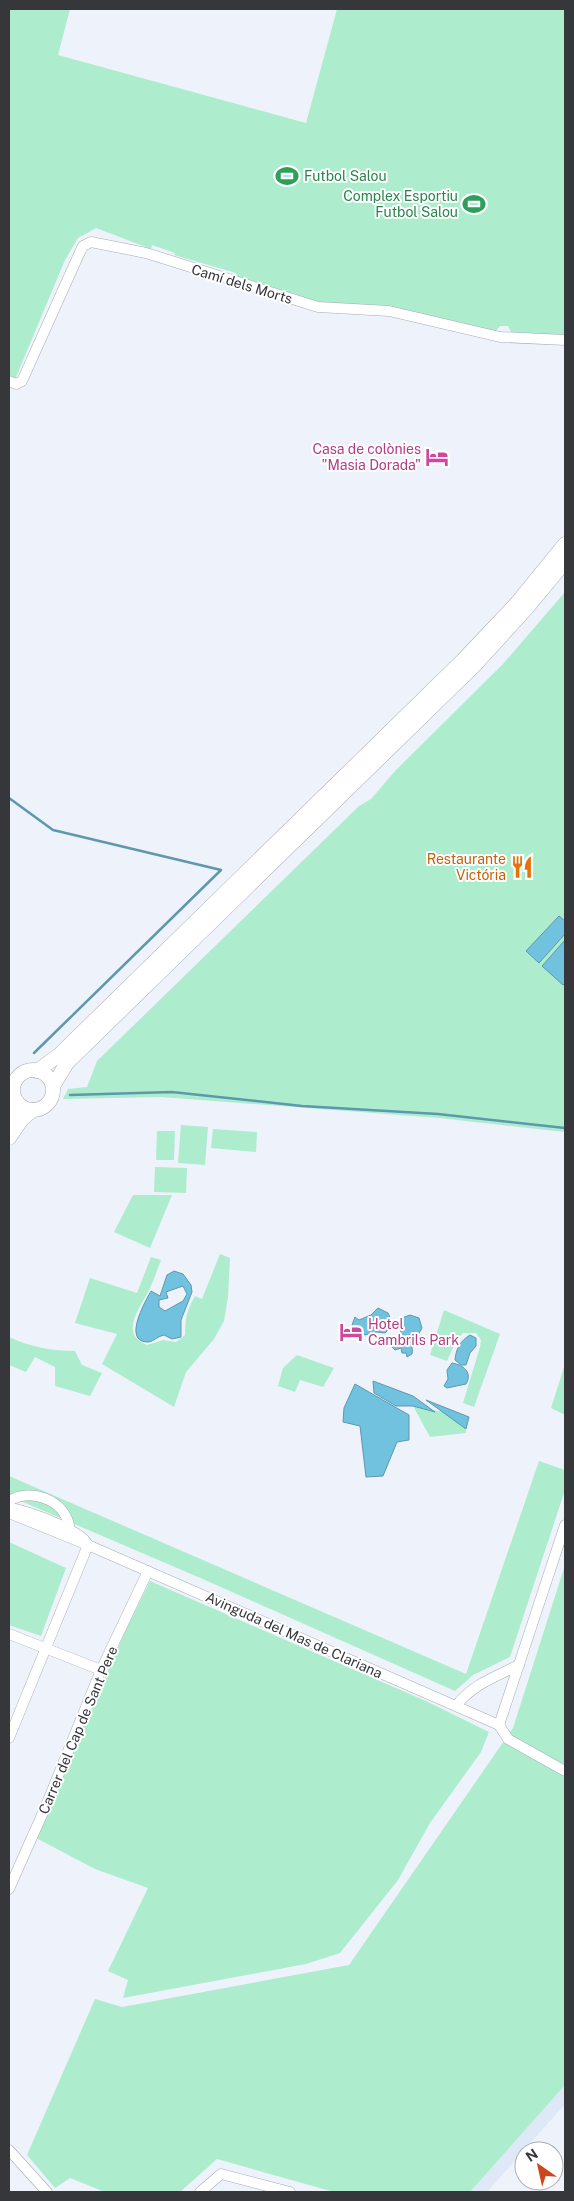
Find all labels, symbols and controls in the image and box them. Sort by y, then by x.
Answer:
sports icon: Futbol Salou [274,163,300,189]
place label: Futbol Salou [304,168,387,184]
place label: Complex Esportiu Futbol Salou [343,188,458,220]
sports icon: Complex Esportiu Futbol Salou [461,191,487,217]
street label: Camí dels Morts [190,261,294,307]
place label: Casa de colònies "Masia Dorada" [313,441,421,473]
hotel icon: Casa de colònies "Masia Dorada" [424,444,450,470]
place label: Restaurante Victória [427,851,506,883]
restaurant icon: Restaurante Victória [509,854,535,880]
place label: Hotel Cambrils Park [368,1316,459,1348]
hotel icon: Hotel Cambrils Park [338,1319,364,1345]
street label: Avinguda del Mas de Clariana [203,1589,385,1681]
street label: Carrer del Cap de Sant Pere [35,1644,121,1816]
north arrow [514,2141,564,2191]
text: N [523,2146,541,2165]

